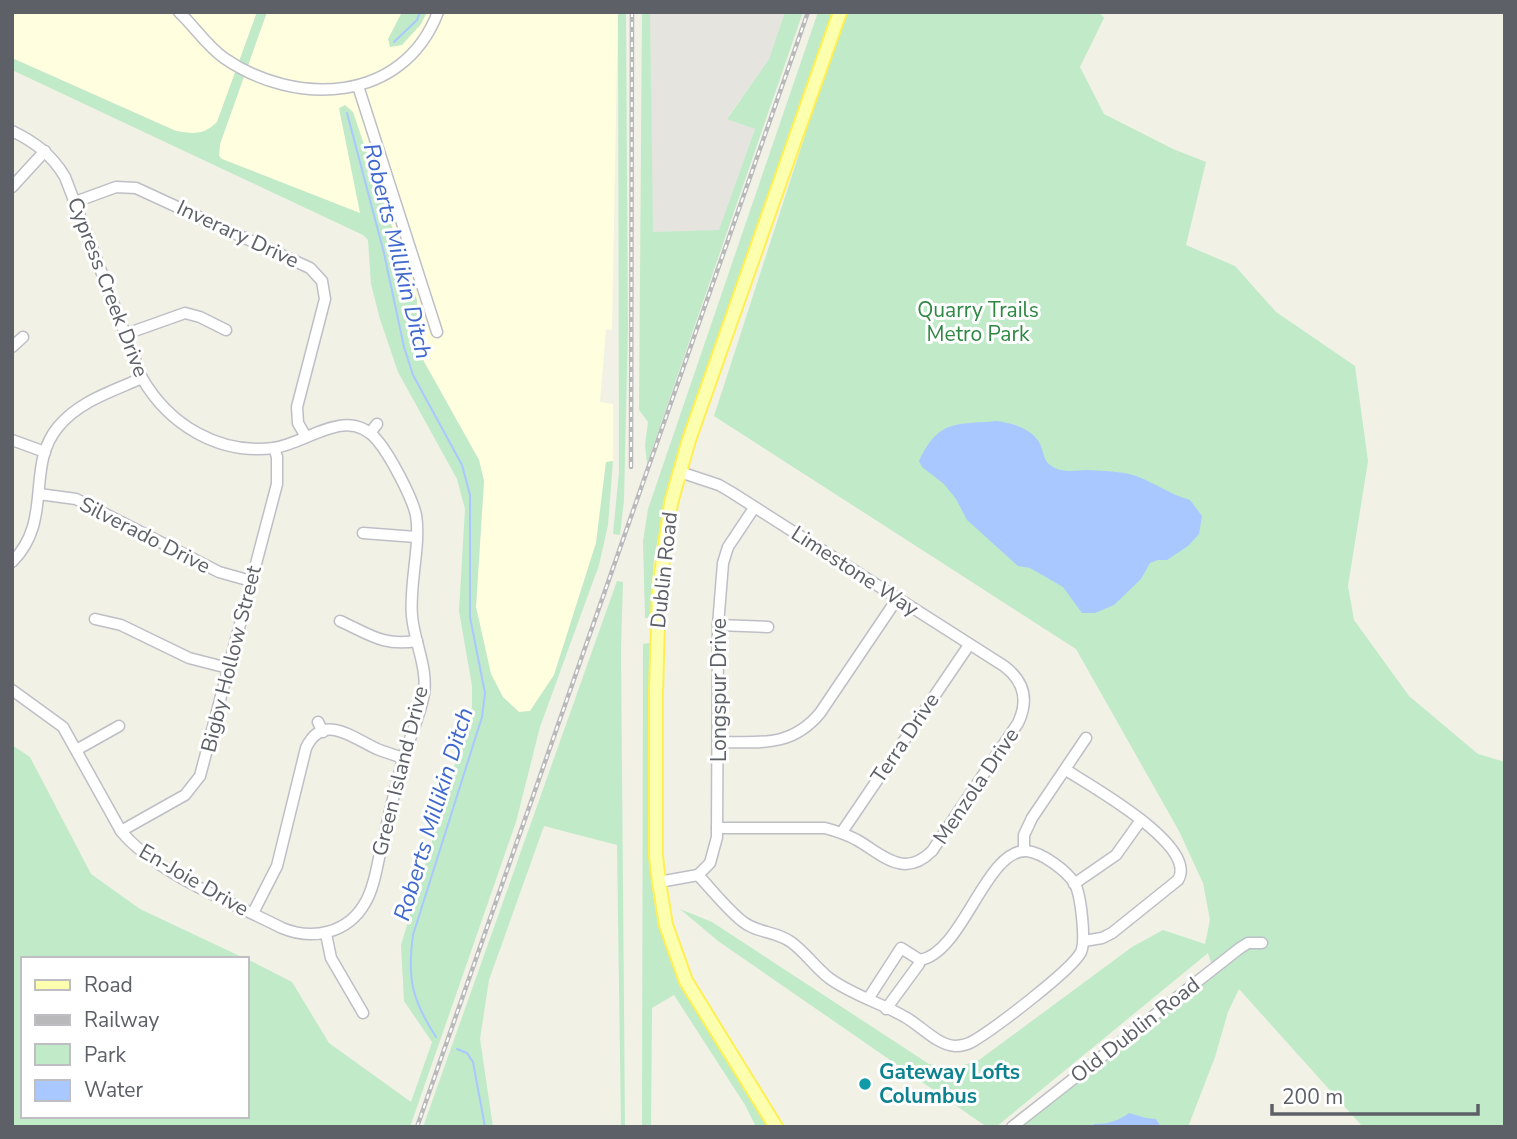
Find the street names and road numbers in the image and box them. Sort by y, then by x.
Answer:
street label: Cypress Creek Drive [61,193,155,381]
street label: Inverary Drive [172,193,304,275]
street label: Silverado Drive [75,490,215,580]
street label: Dublin Road [644,510,684,630]
street label: Limestone Way [786,519,924,623]
street label: Bigby Hollow Street [194,562,268,755]
street label: Longspur Drive [705,618,733,762]
street label: Green Island Drive [365,683,435,859]
street label: Terra Drive [864,687,946,789]
street label: Menzola Drive [927,722,1025,850]
street label: En-Joie Drive [134,837,254,923]
street label: Old Dublin Road [1065,971,1205,1089]

